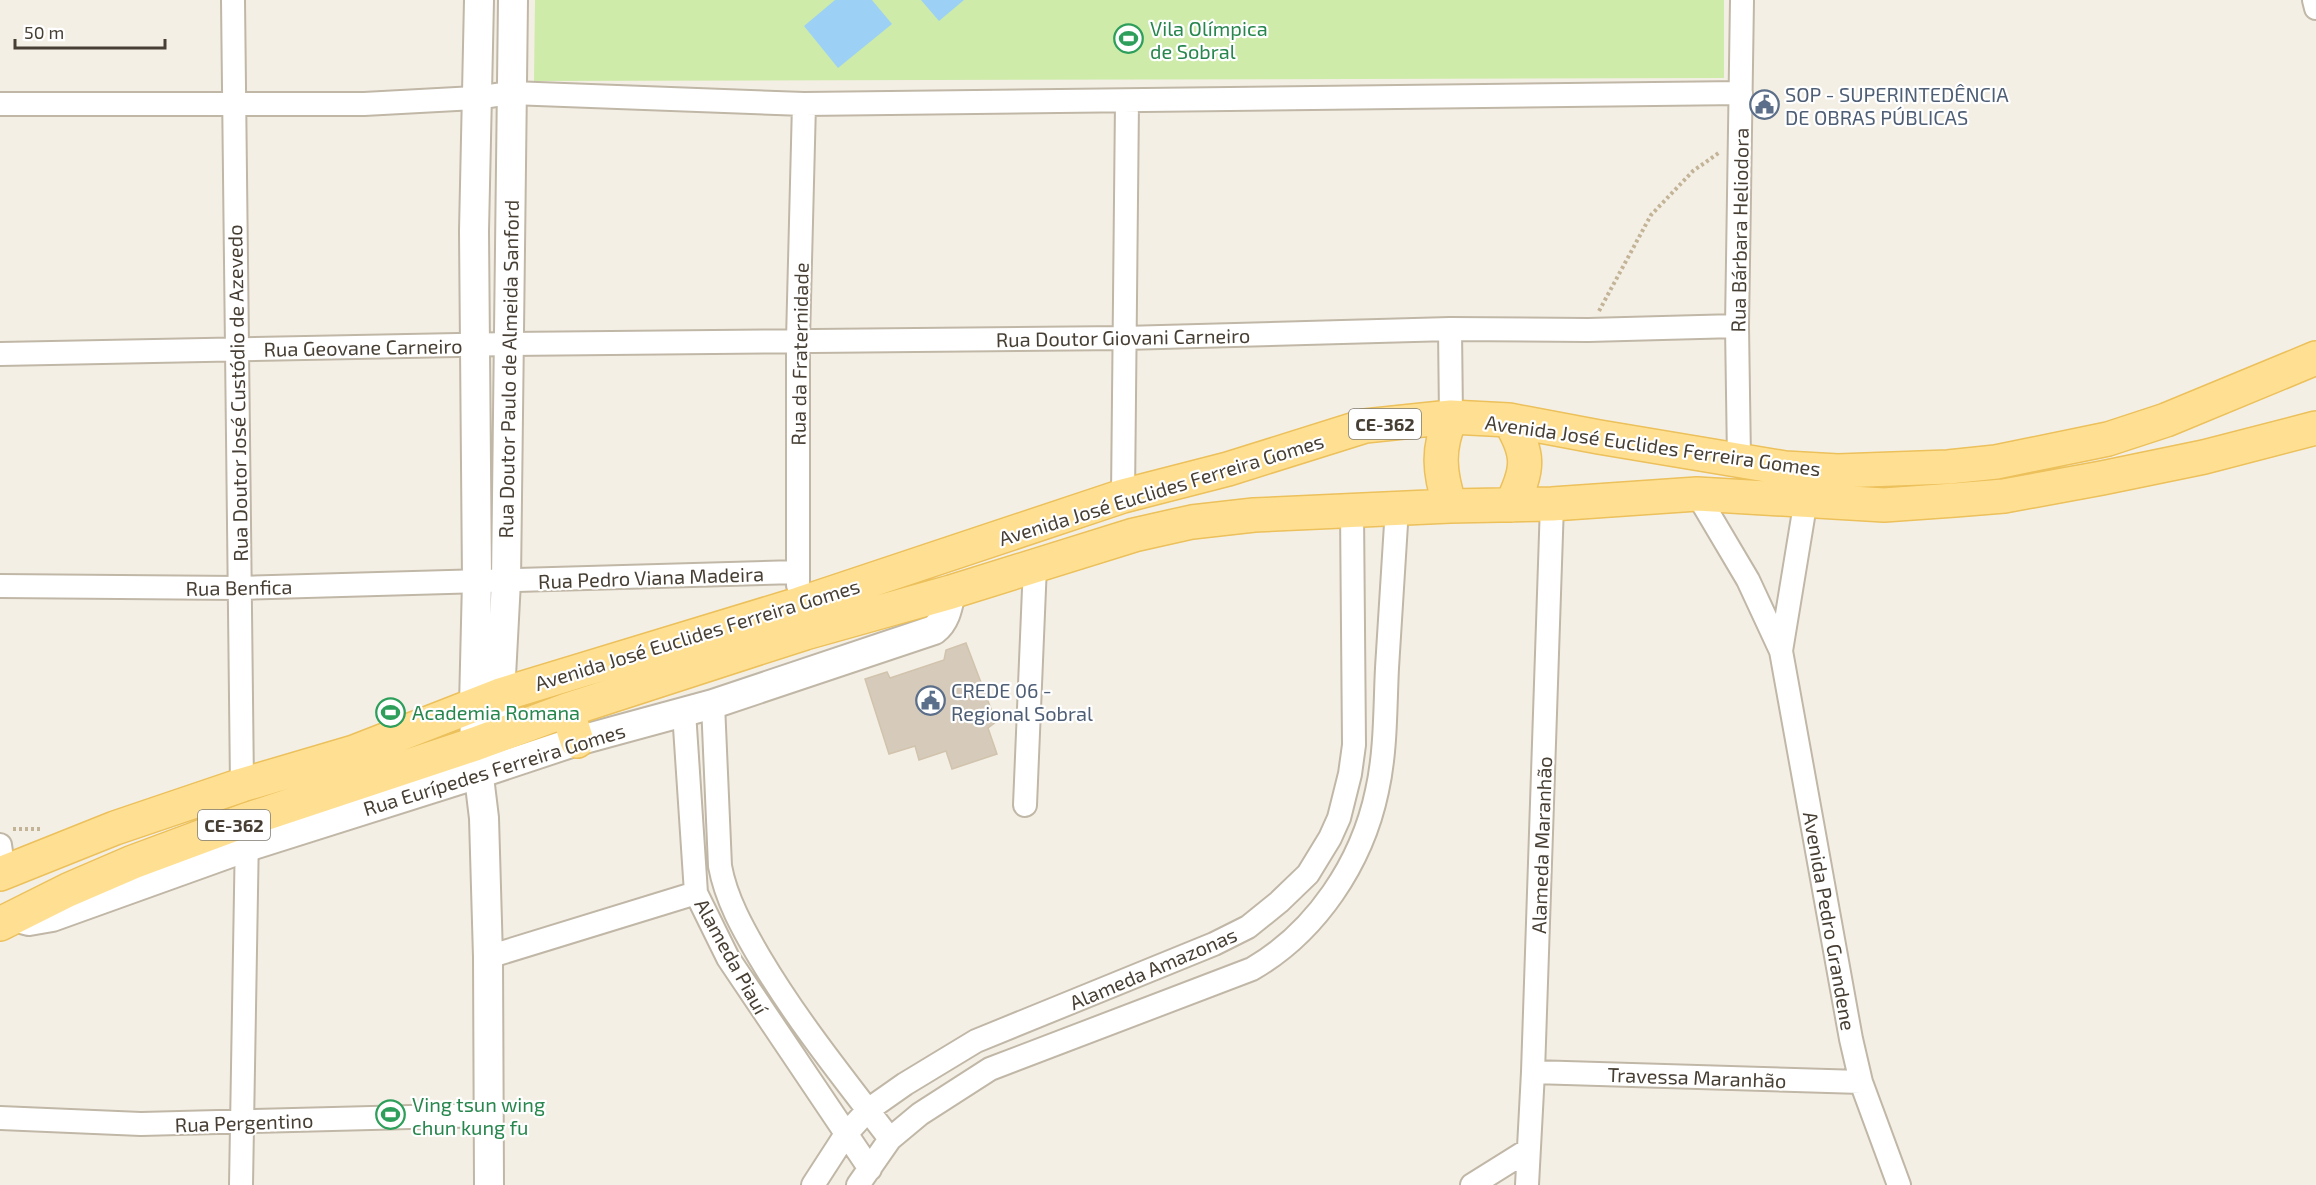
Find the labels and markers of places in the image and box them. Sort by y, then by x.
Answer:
place label: Vila Olímpica de Sobral [1150,16,1268,63]
sports icon: Vila Olímpica de Sobral [1113,23,1145,55]
place label: SOP - SUPERINTEDÊNCIA DE OBRAS PÚBLICAS [1785,82,2009,129]
public building icon: SOP - SUPERINTEDÊNCIA DE OBRAS PÚBLICAS [1748,89,1780,121]
place label: CREDE 06 - Regional Sobral [951,678,1093,725]
public building icon: CREDE 06 - Regional Sobral [914,685,946,717]
sports icon: Academia Romana [375,696,407,728]
place label: Academia Romana [412,700,580,724]
place label: Ving tsun wing chun kung fu [412,1092,545,1139]
sports icon: Ving tsun wing chun kung fu [375,1099,407,1131]

